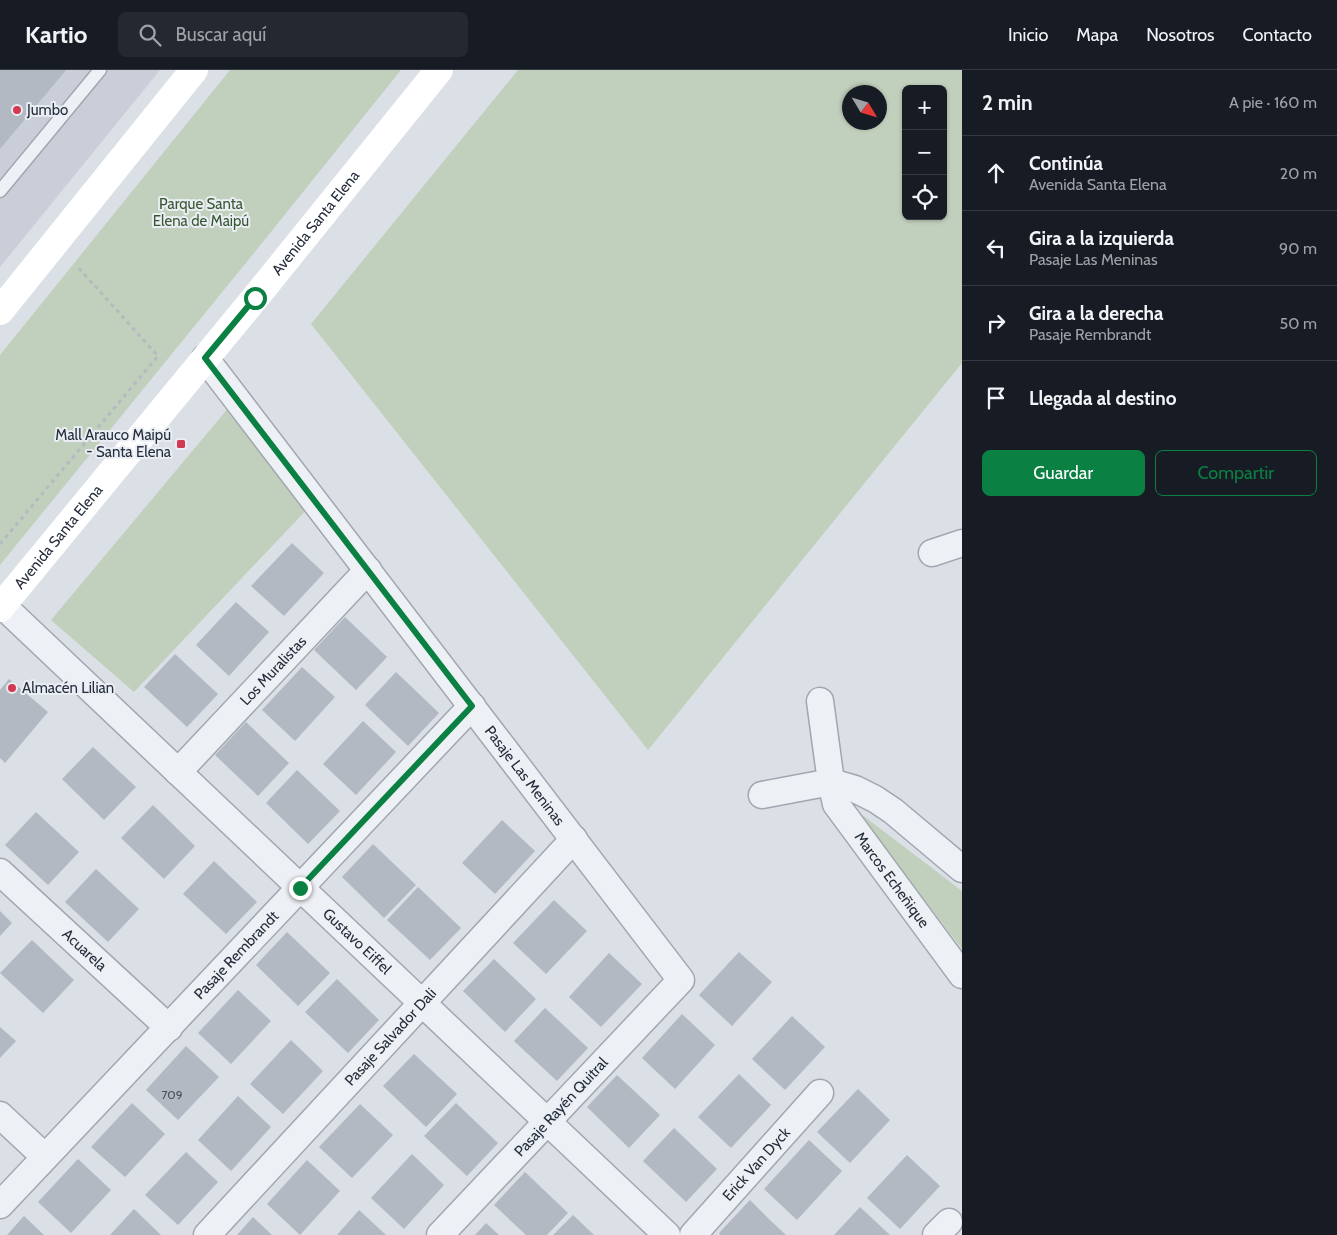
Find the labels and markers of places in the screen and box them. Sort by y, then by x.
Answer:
place label: Jumbo [26,101,68,119]
marker: Jumbo [11,104,23,116]
place label: Mall Arauco Maipú - Santa Elena [55,426,172,461]
marker: Mall Arauco Maipú - Santa Elena [175,438,187,450]
place label: Almacén Lilian [22,679,114,697]
marker: Almacén Lilian [6,682,18,694]

